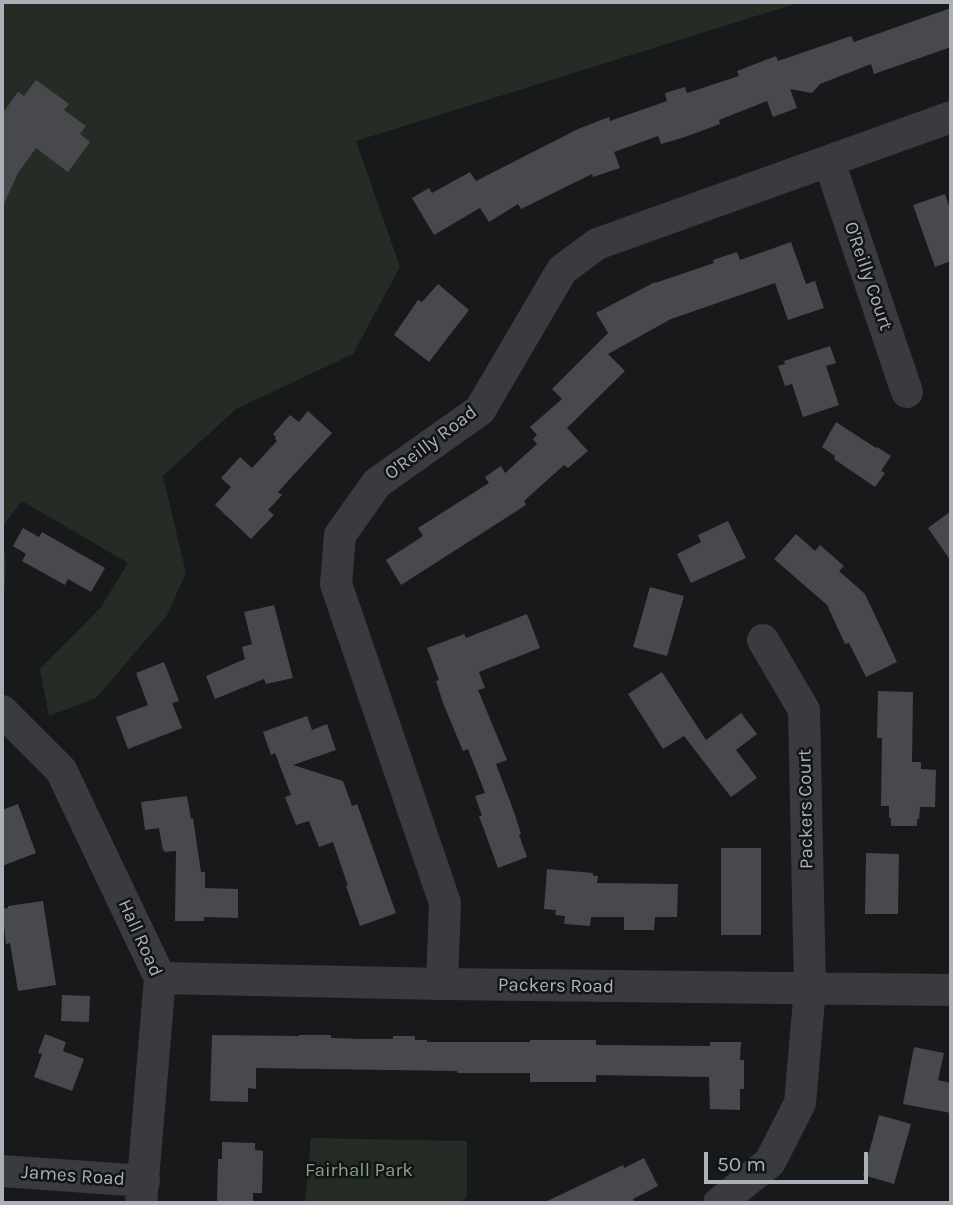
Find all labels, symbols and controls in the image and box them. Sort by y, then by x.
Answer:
street label: O'Reilly Court [839,219,897,333]
street label: O'Reilly Road [380,401,482,485]
street label: Packers Court [794,749,818,869]
street label: Hall Road [113,896,167,980]
street label: Packers Road [498,974,614,998]
scale bar [708,1138,872,1182]
text: 50 m [717,1152,766,1176]
park label: Fairhall Park [305,1160,413,1182]
street label: James Road [20,1161,126,1191]

